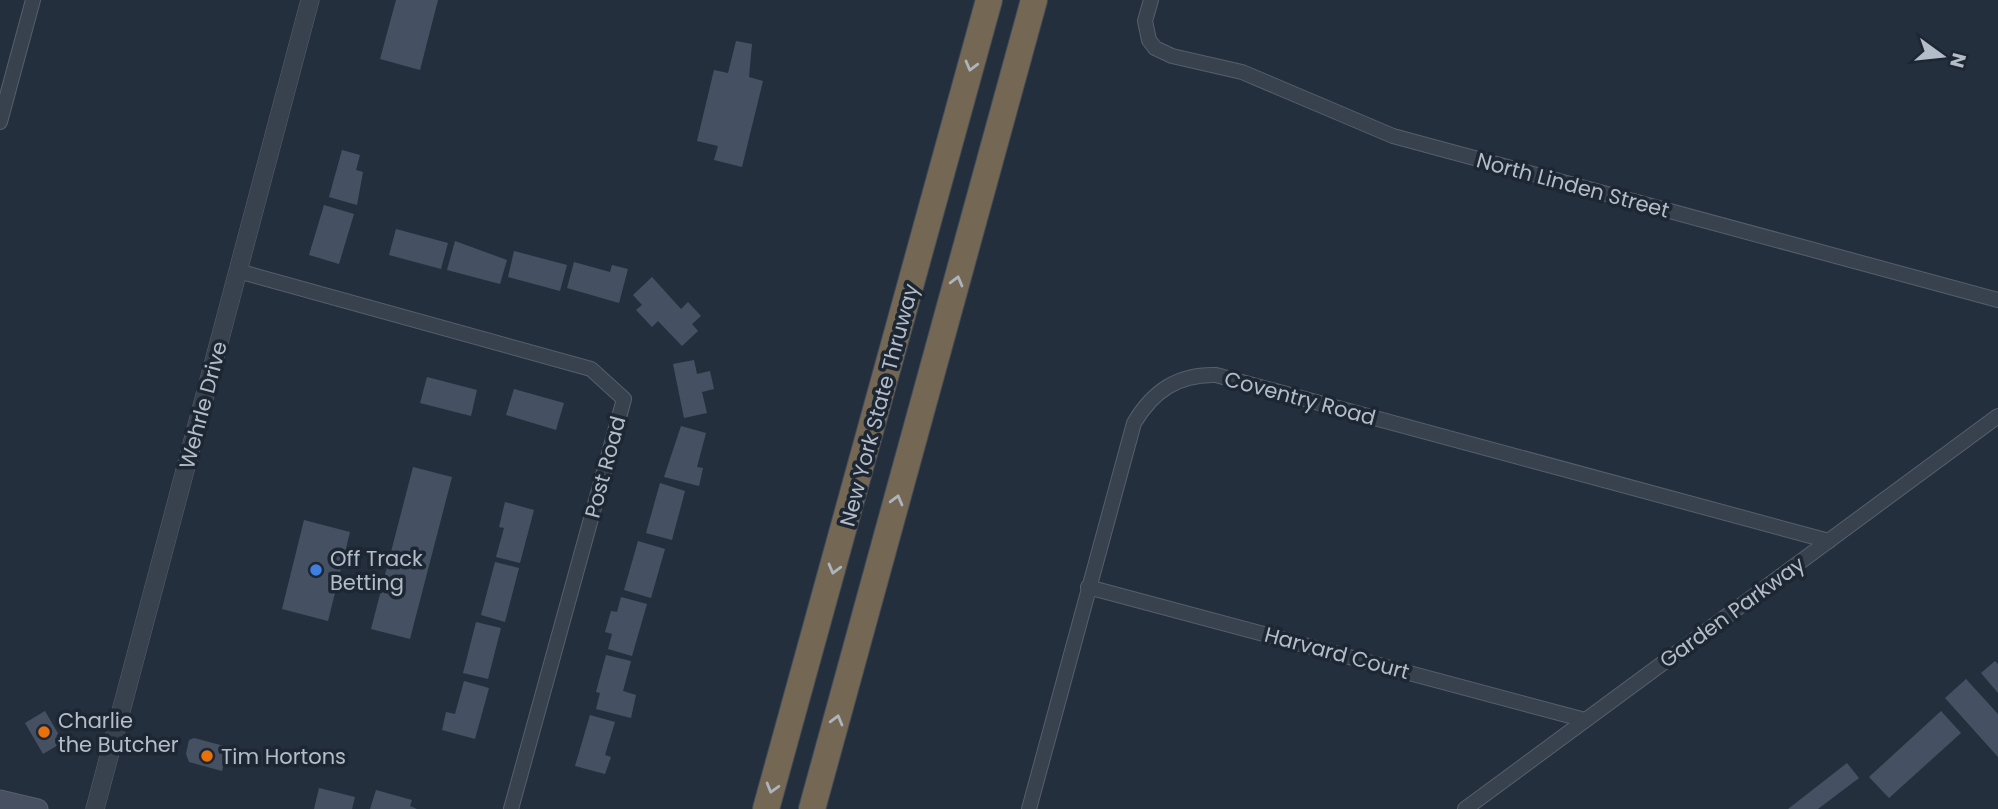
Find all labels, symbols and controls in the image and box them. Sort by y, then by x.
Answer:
north arrow [1907,21,1977,91]
text: N [1943,50,1973,71]
one-way arrow [965,60,980,72]
street label: North Linden Street [1474,145,1672,225]
one-way arrow [949,275,964,287]
street label: New York State Thruway [833,280,925,530]
street label: Wehrle Drive [172,338,234,472]
street label: Coventry Road [1221,364,1379,432]
street label: Post Road [577,413,633,521]
one-way arrow [889,494,903,506]
place label: Off Track Betting [330,544,423,597]
street label: Garden Parkway [1654,549,1811,675]
marker: Off Track Betting [308,562,324,578]
one-way arrow [827,563,842,575]
street label: Harvard Court [1261,620,1413,686]
place label: Charlie the Butcher [58,706,179,759]
one-way arrow [829,714,843,726]
marker: Charlie the Butcher [36,724,52,740]
place label: Tim Hortons [221,742,346,771]
marker: Tim Hortons [199,748,215,764]
one-way arrow [766,782,780,794]

